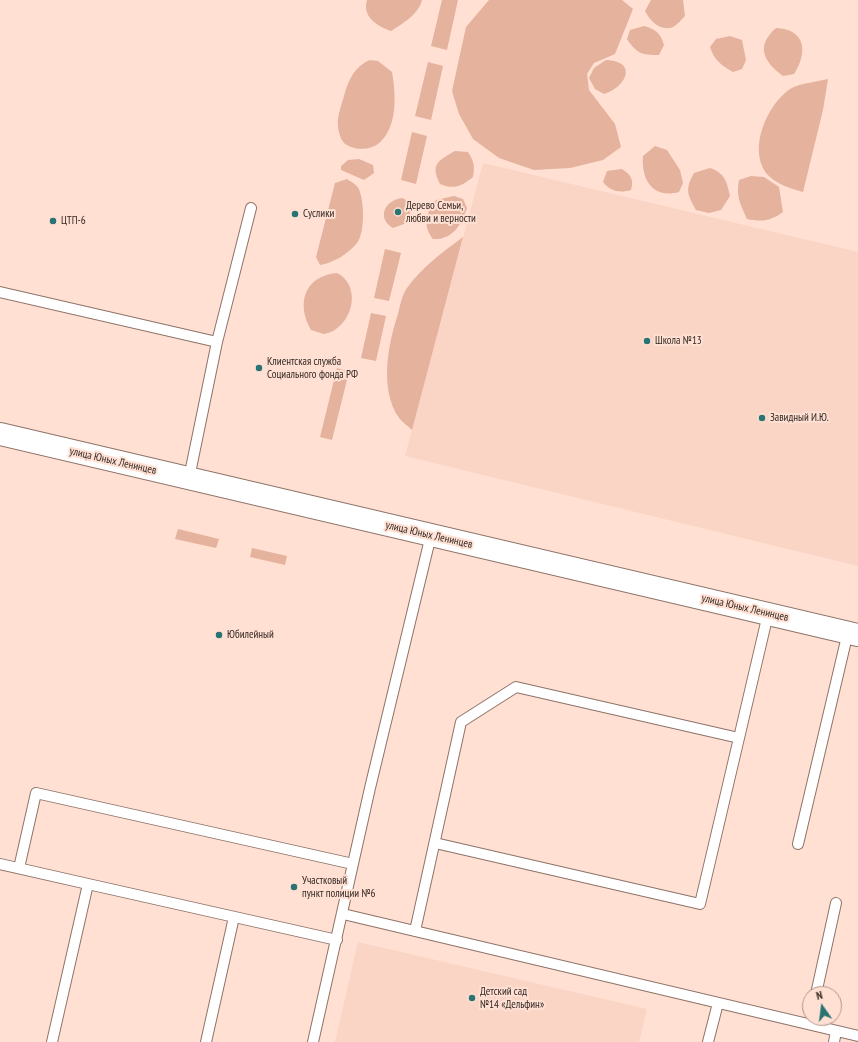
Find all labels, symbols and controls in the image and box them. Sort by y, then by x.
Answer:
place label: Дерево Семьи, любви и верности [406,199,476,225]
place label: Суслики [303,207,334,221]
marker: Дерево Семьи, любви и верности [393,207,403,217]
marker: Суслики [290,209,300,219]
place label: ЦТП-6 [61,214,86,228]
marker: ЦТП-6 [48,216,58,226]
place label: Школа №13 [655,334,702,348]
marker: Школа №13 [642,336,652,346]
place label: Клиентская служба Социального фонда РФ [267,355,358,381]
marker: Клиентская служба Социального фонда РФ [254,363,264,373]
place label: Завидный И.Ю. [770,411,829,425]
marker: Завидный И.Ю. [757,413,767,423]
street label: улица Юных Ленинцев [68,445,158,477]
street label: улица Юных Ленинцев [384,519,474,551]
street label: улица Юных Ленинцев [700,592,790,624]
place label: Юбилейный [227,628,274,642]
marker: Юбилейный [214,630,224,640]
place label: Участковый пункт полиции №6 [302,874,375,900]
marker: Участковый пункт полиции №6 [289,882,299,892]
place label: Детский сад №14 «Дельфин» [480,985,544,1011]
north arrow [802,986,842,1026]
text: N [815,988,824,1003]
marker: Детский сад №14 «Дельфин» [467,993,477,1003]

